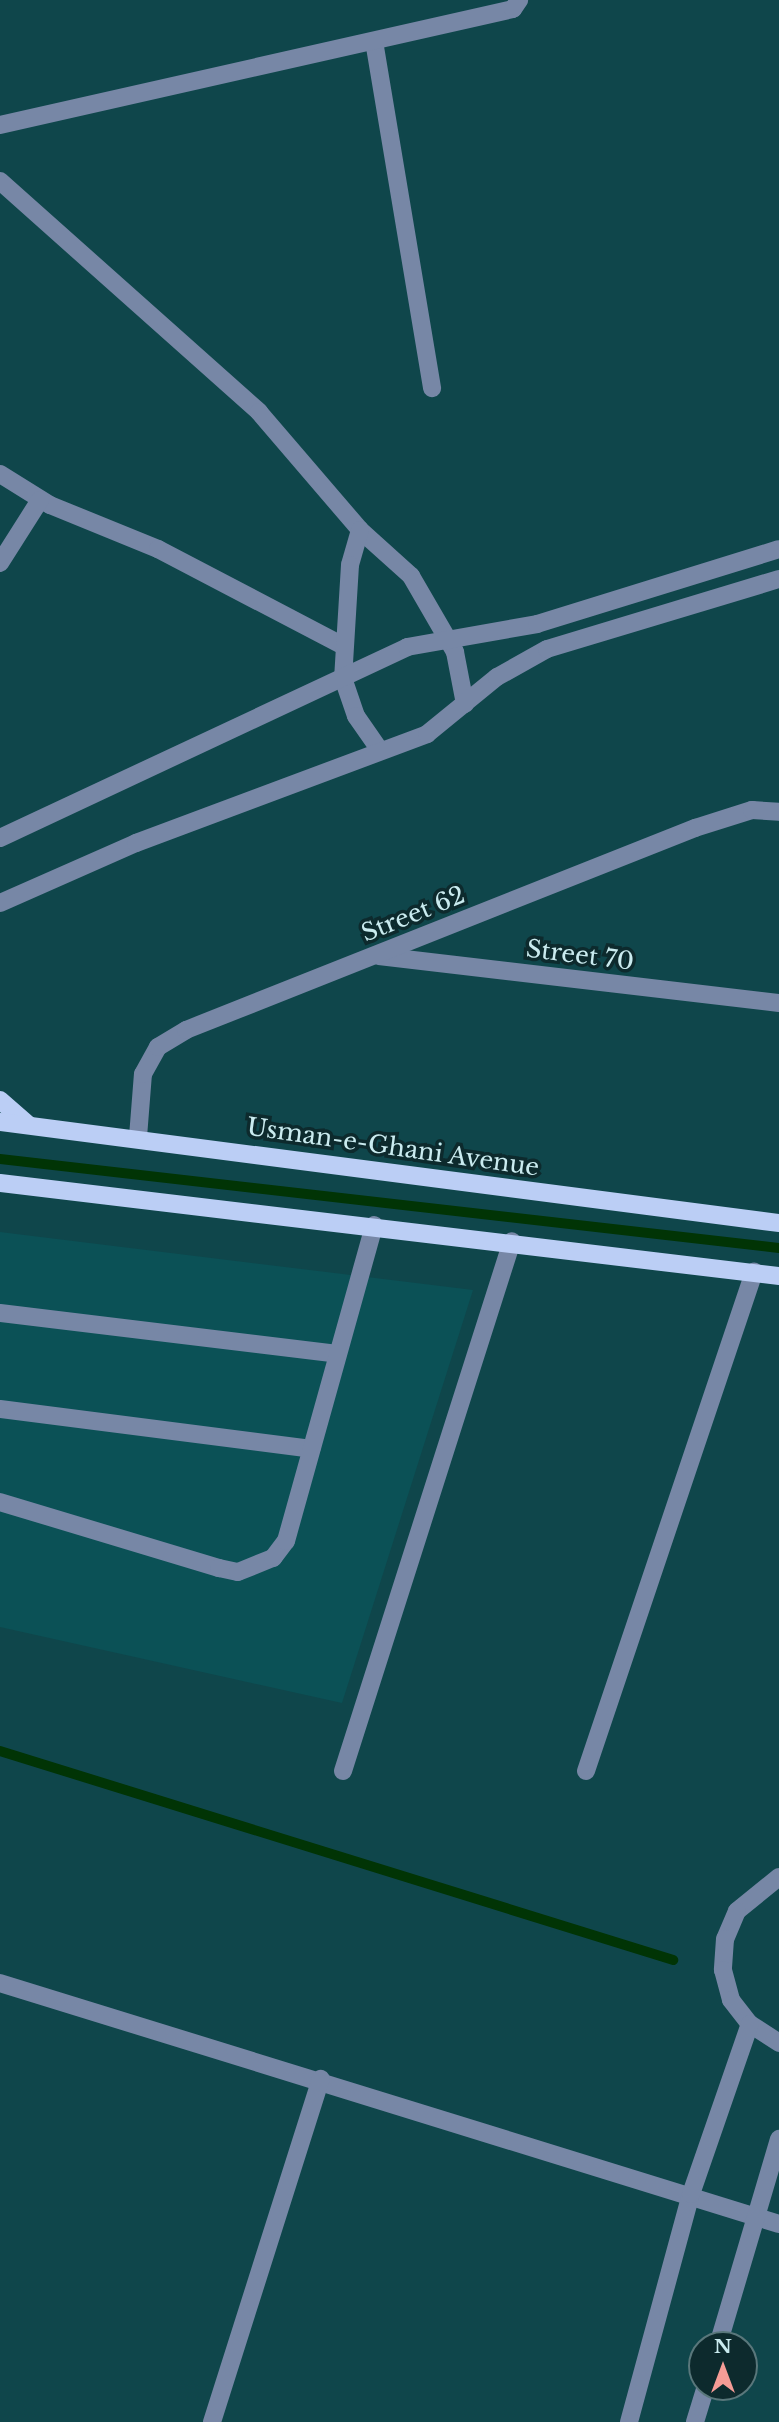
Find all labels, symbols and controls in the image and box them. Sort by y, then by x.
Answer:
street label: Street 62 [357,880,469,948]
street label: Street 70 [525,934,635,976]
street label: Usman-e-Ghani Avenue [244,1112,542,1182]
north arrow [688,2331,758,2401]
text: N [714,2335,732,2358]

